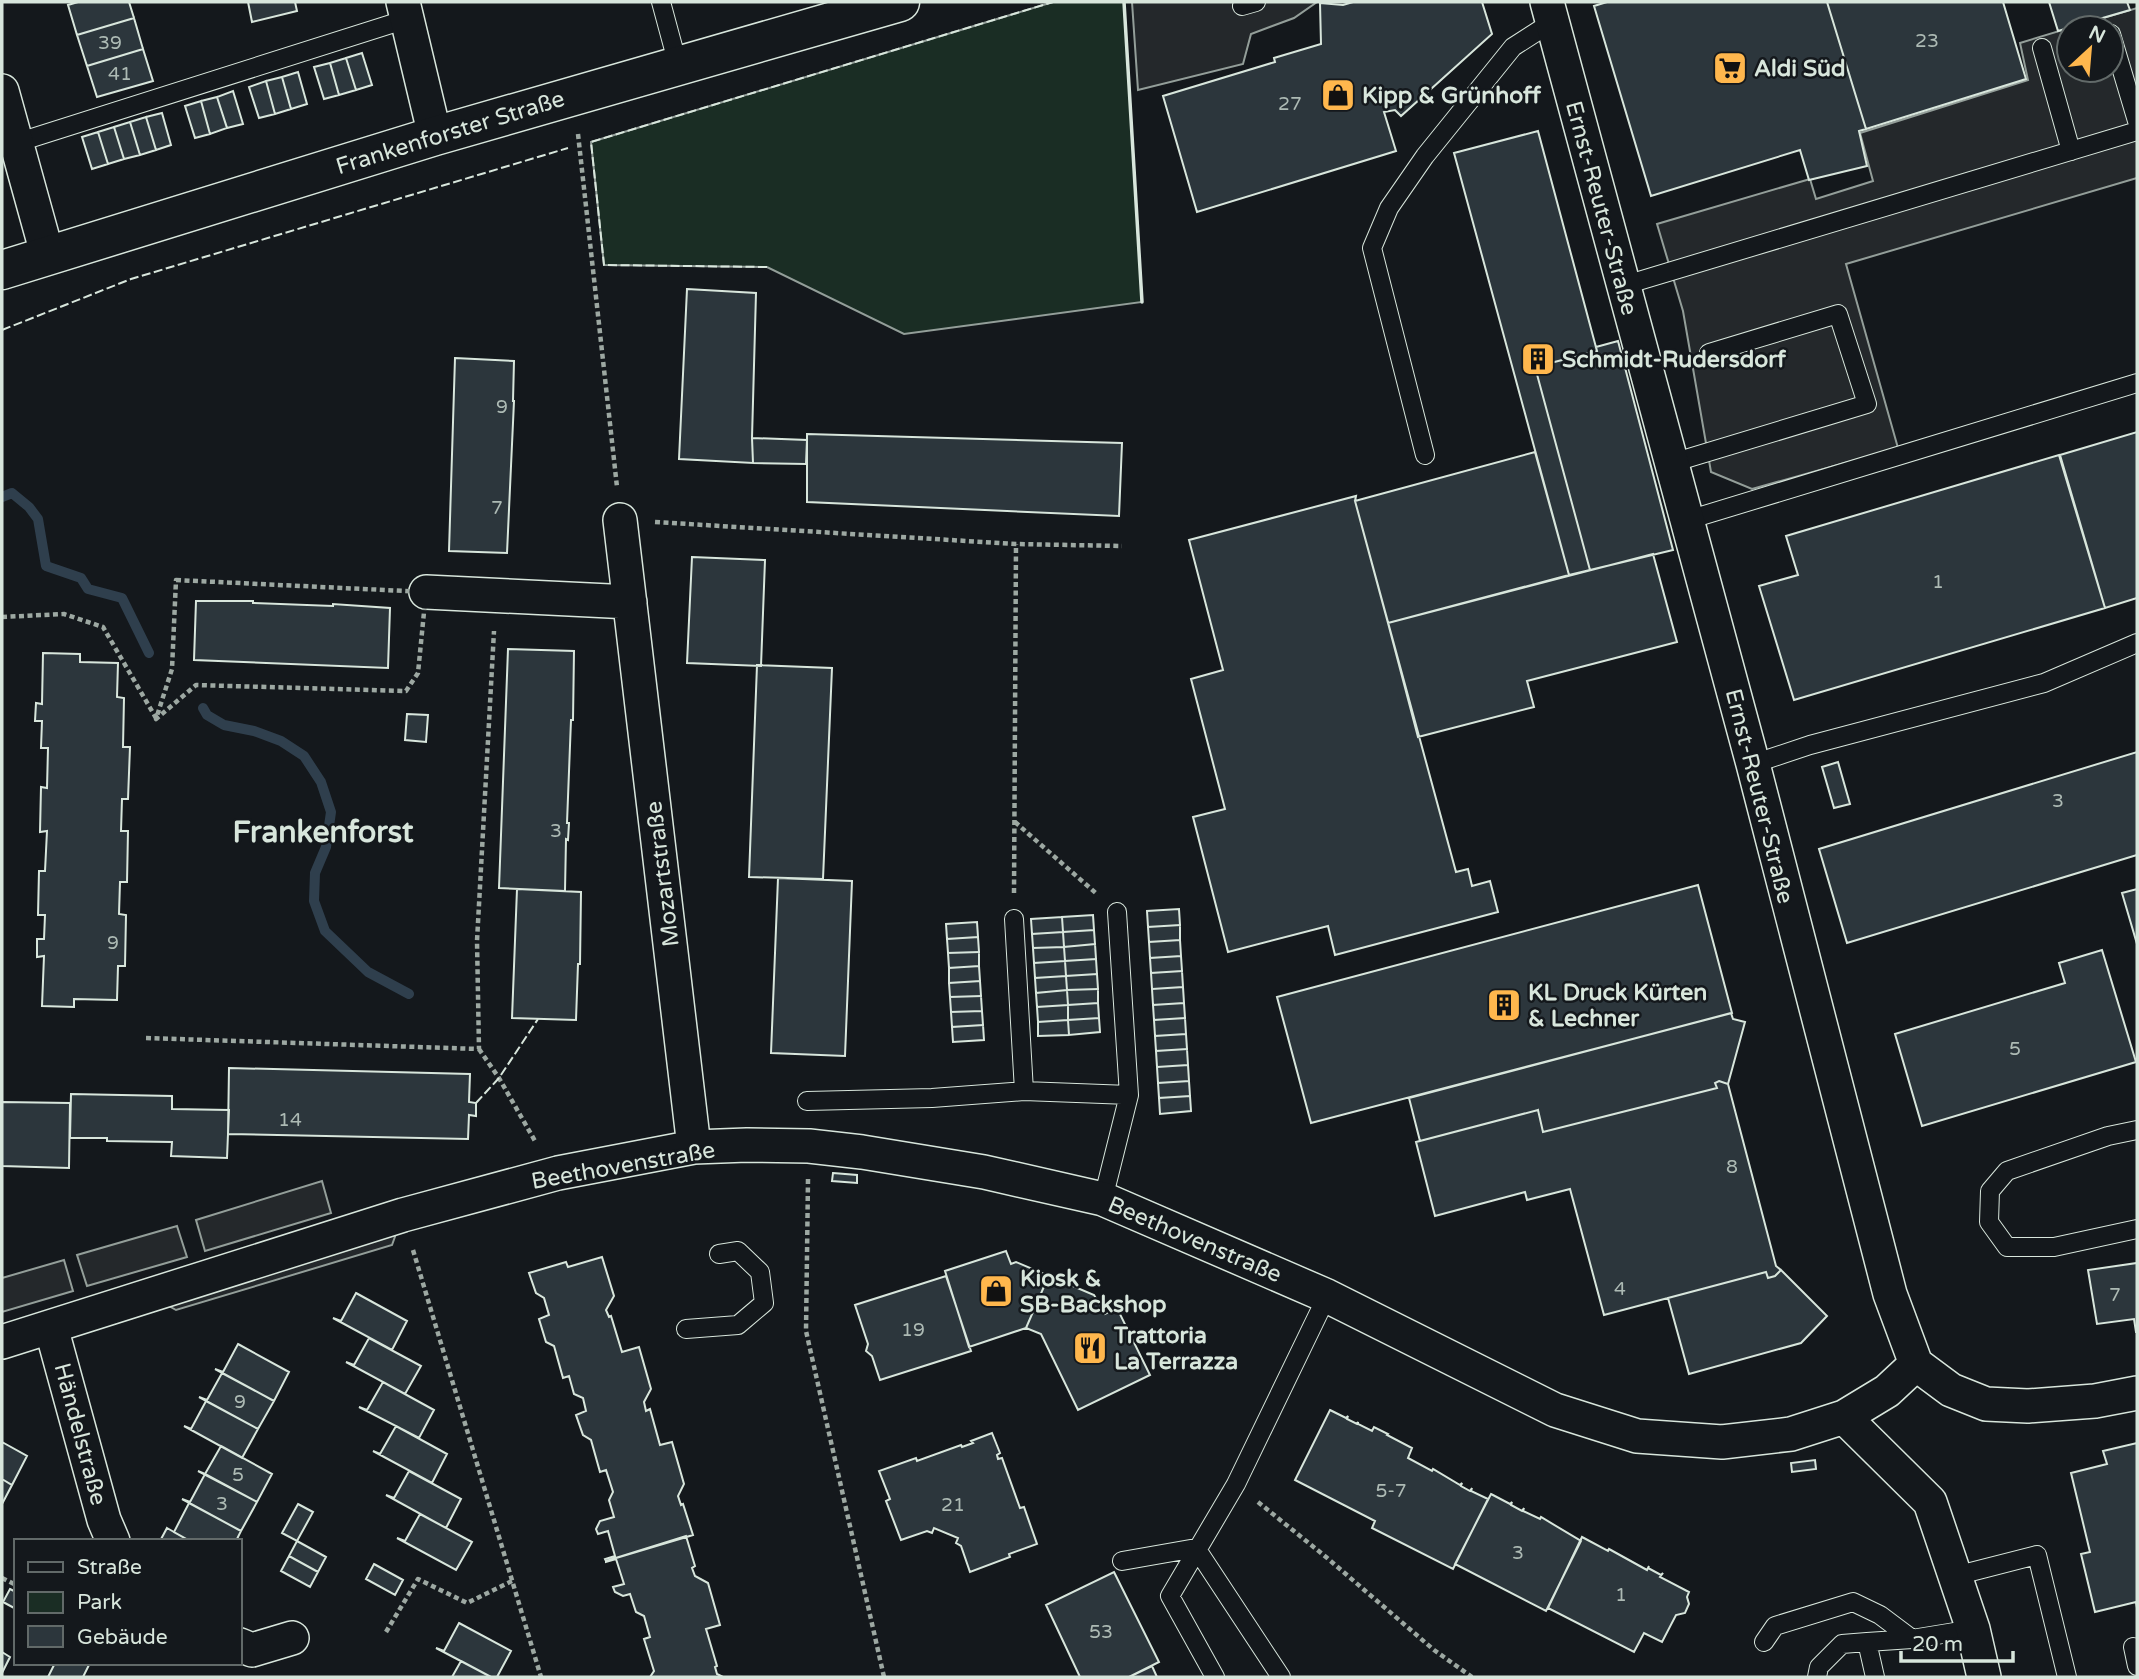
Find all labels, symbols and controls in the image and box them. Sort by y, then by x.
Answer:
north arrow [2055,14,2125,84]
text: N [2085,21,2109,48]
house number: 23 [1915,30,1939,52]
house number: 39 [98,32,122,54]
supermarket icon: Aldi Süd [1711,49,1749,87]
place label: Aldi Süd [1754,55,1845,83]
house number: 41 [108,63,132,85]
shop icon: Kipp & Grünhoff [1319,76,1357,114]
place label: Kipp & Grünhoff [1362,82,1542,110]
street label: Frankenforster Straße [333,85,568,181]
house number: 27 [1278,93,1302,115]
street label: Ernst-Reuter-Straße [1559,98,1643,318]
building icon: Schmidt-Rudersdorf [1519,340,1557,378]
place label: Schmidt-Rudersdorf [1562,346,1787,374]
house number: 9 [496,396,508,418]
house number: 7 [491,497,503,519]
house number: 1 [1932,571,1944,593]
street label: Ernst-Reuter-Straße [1719,686,1799,907]
house number: 3 [2052,790,2064,812]
street label: Mozartstraße [640,800,686,948]
district label: Frankenforst [232,814,414,851]
house number: 3 [550,820,562,842]
house number: 9 [107,932,119,954]
place label: KL Druck Kürten & Lechner [1528,979,1707,1033]
building icon: KL Druck Kürten & Lechner [1485,986,1523,1024]
house number: 5 [2009,1038,2021,1060]
house number: 14 [278,1109,302,1131]
street label: Beethovenstraße [529,1136,717,1196]
house number: 8 [1726,1156,1738,1178]
street label: Beethovenstraße [1104,1191,1286,1289]
place label: Kiosk & SB-Backshop [1020,1265,1167,1319]
shop icon: Kiosk & SB-Backshop [977,1272,1015,1310]
house number: 4 [1614,1278,1626,1300]
house number: 7 [2109,1284,2121,1306]
house number: 19 [901,1319,925,1341]
place label: Trattoria La Terrazza [1113,1322,1238,1376]
restaurant icon: Trattoria La Terrazza [1071,1329,1109,1367]
street label: Händelstraße [48,1360,112,1508]
house number: 9 [234,1391,246,1413]
house number: 5 [232,1464,244,1486]
house number: 5-7 [1375,1480,1407,1502]
house number: 3 [216,1493,228,1515]
house number: 21 [941,1494,965,1516]
legend [14,1539,242,1665]
house number: 3 [1512,1542,1524,1564]
text: Straße [77,1555,142,1580]
house number: 1 [1615,1584,1627,1606]
text: Park [77,1590,122,1615]
scale bar [1901,1620,2013,1664]
house number: 53 [1089,1621,1113,1643]
text: Gebäude [77,1625,168,1650]
text: 20 m [1912,1632,1963,1657]

